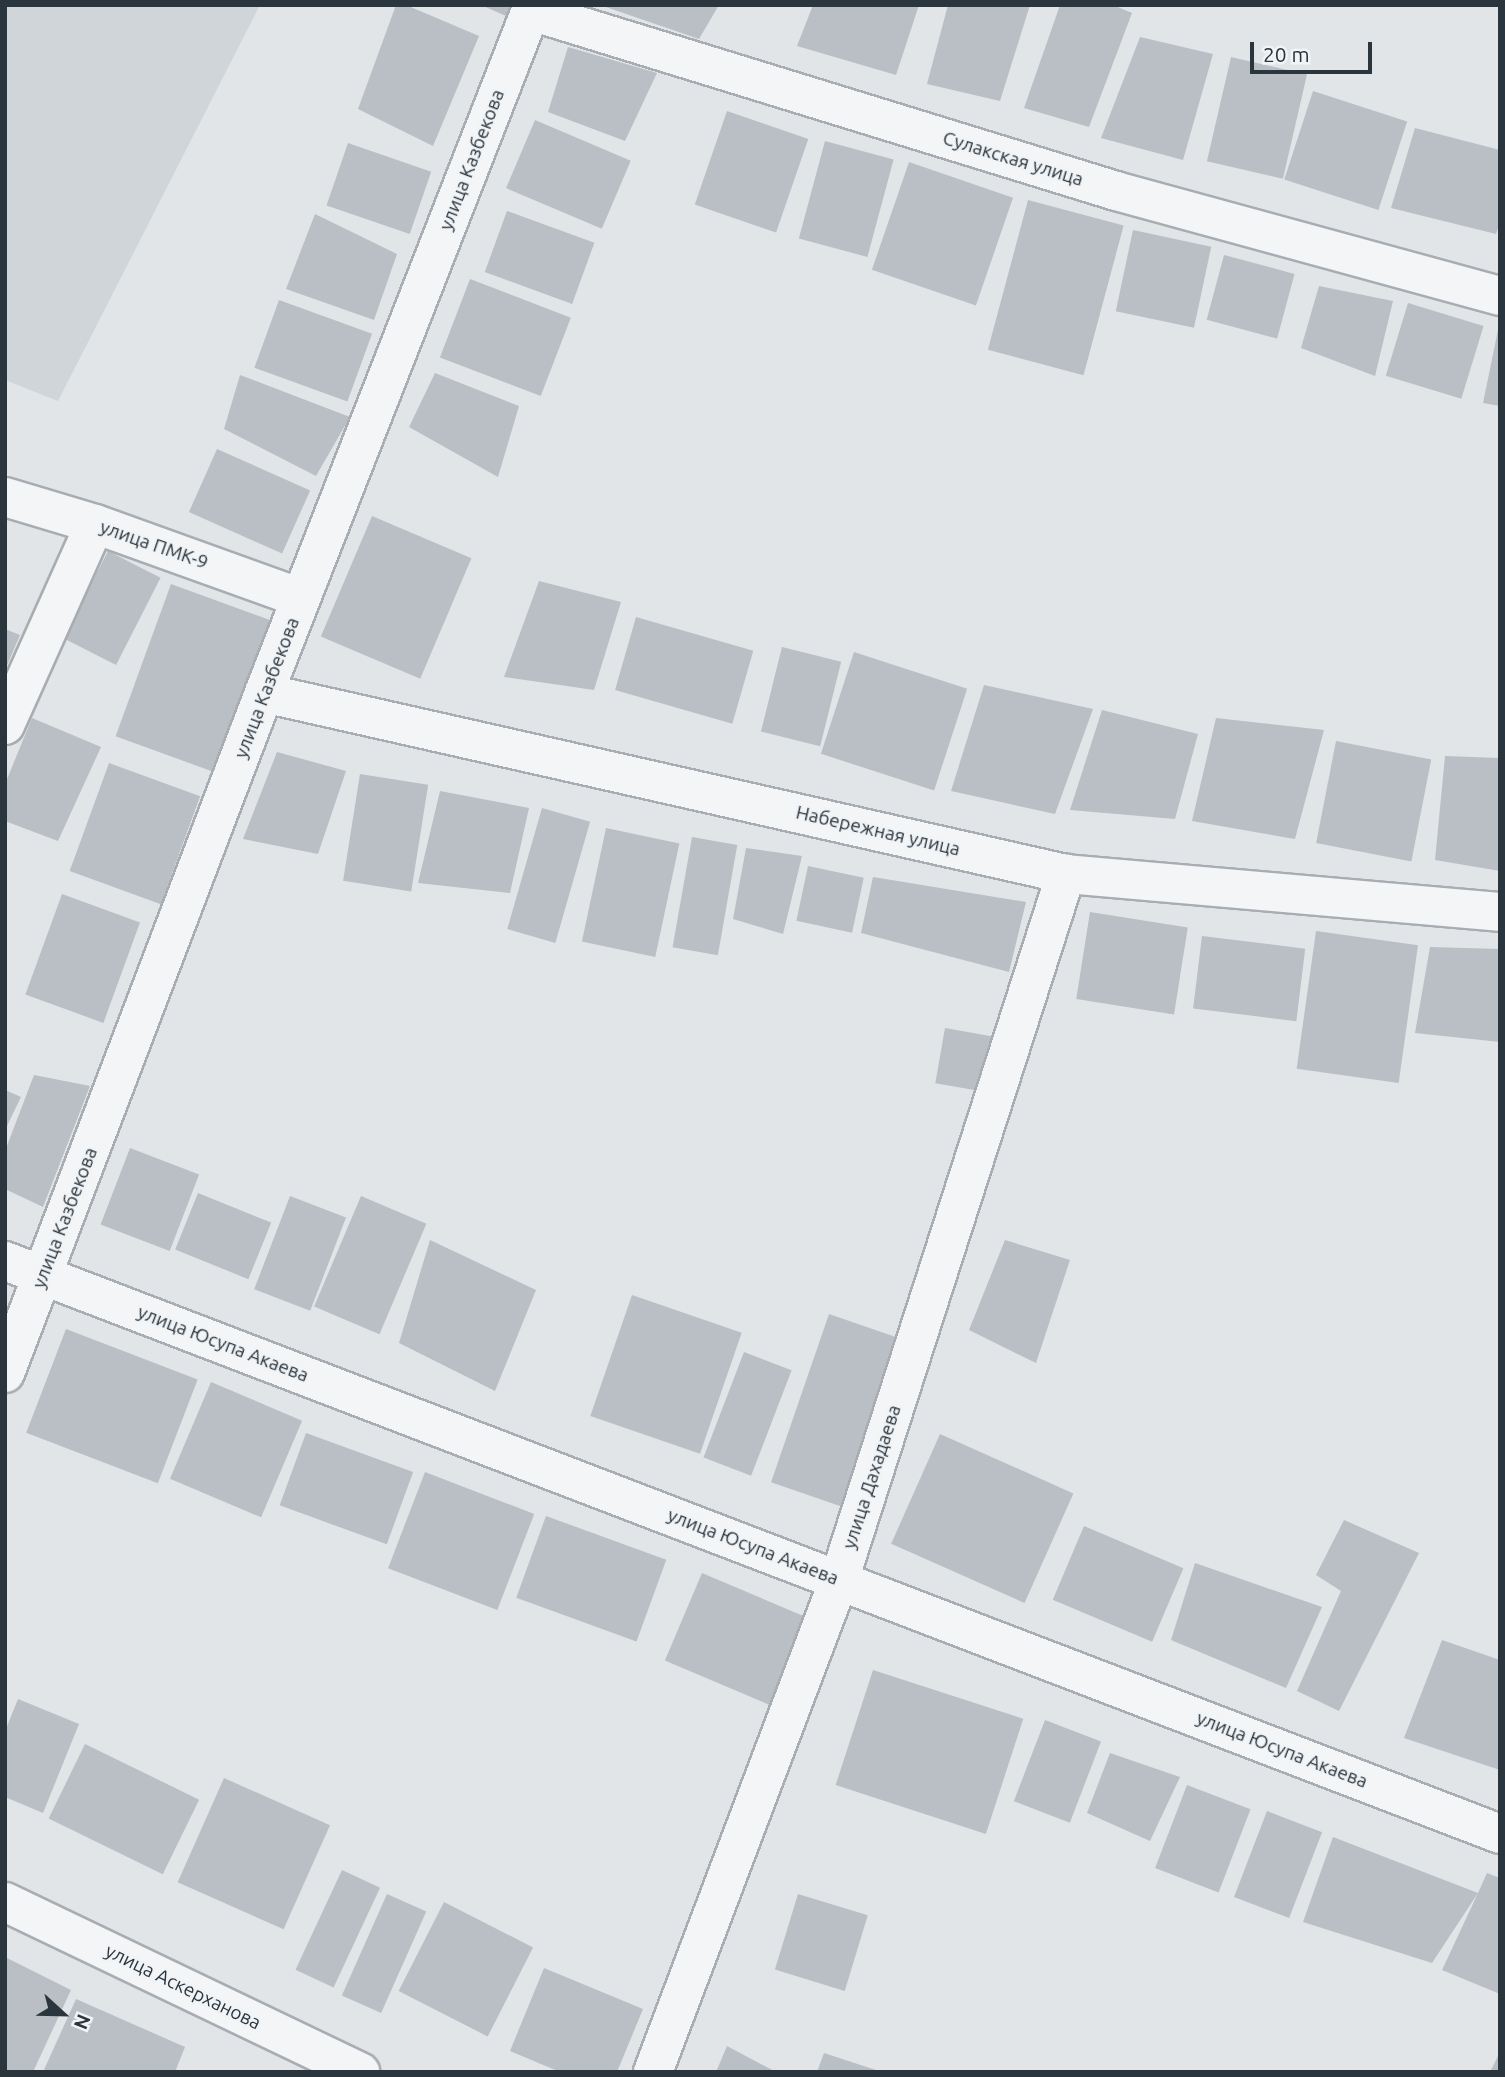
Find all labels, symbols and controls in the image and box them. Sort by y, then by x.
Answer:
scale bar [1253,28,1376,72]
text: 20 m [1263,42,1310,66]
street label: улица Казбекова [435,86,509,234]
street label: Сулакская улица [940,127,1086,191]
street label: улица ПМК-9 [97,516,211,574]
street label: улица Казбекова [230,614,304,762]
street label: Набережная улица [794,801,962,861]
street label: улица Казбекова [28,1144,102,1292]
street label: улица Юсупа Акаева [134,1301,312,1387]
street label: улица Дахадаева [838,1402,906,1552]
street label: улица Юсупа Акаева [664,1504,842,1590]
street label: улица Юсупа Акаева [1193,1707,1371,1793]
street label: улица Аскерханова [101,1939,265,2035]
north arrow [28,1979,98,2049]
text: N [70,2011,95,2033]

